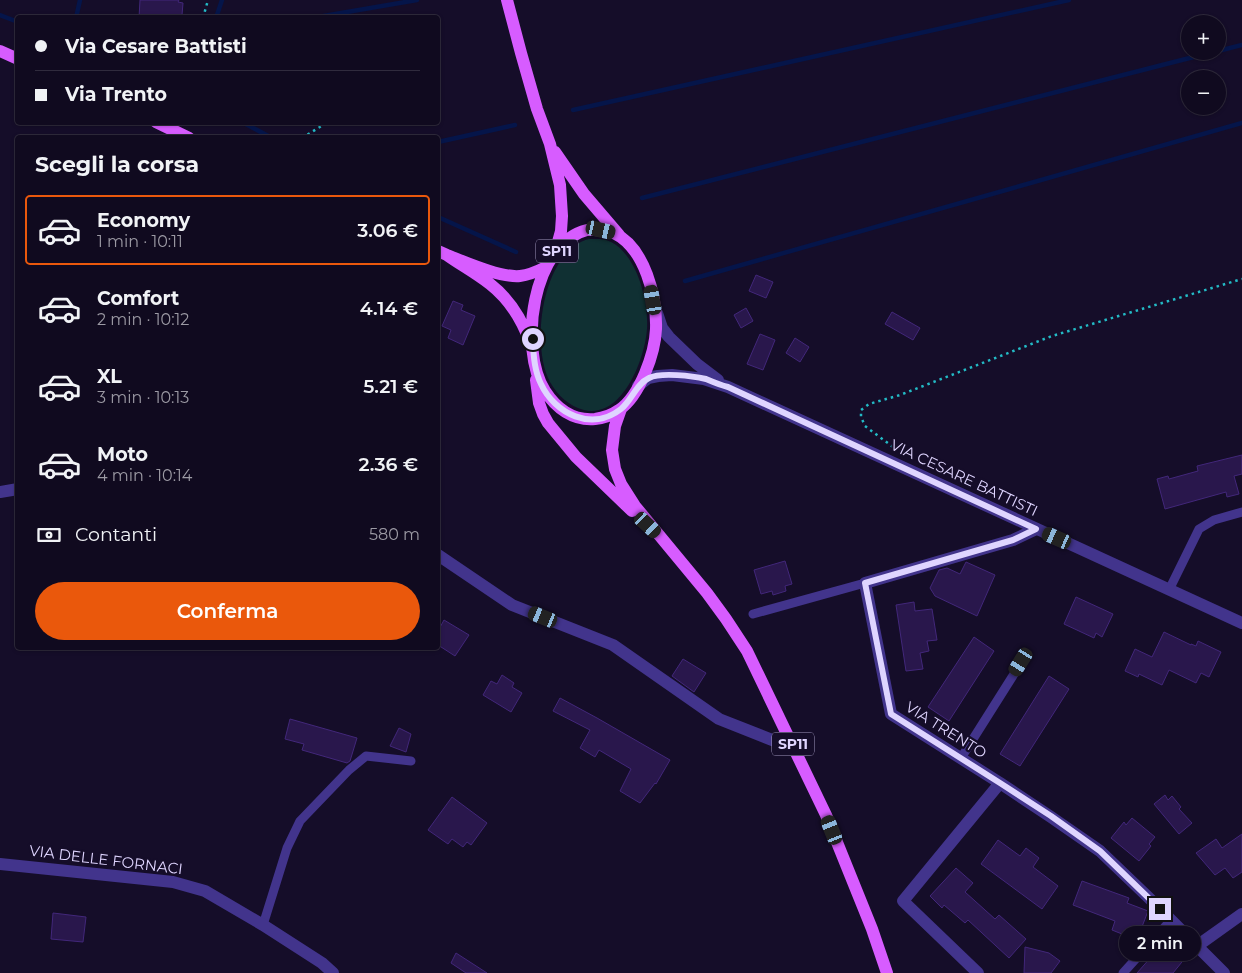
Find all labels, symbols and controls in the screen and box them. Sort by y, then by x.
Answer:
map controls [1181,15,1226,115]
button: + [1181,15,1226,60]
text: Via Cesare Battisti [65,35,247,58]
button: − [1181,70,1226,115]
text: Via Trento [65,83,167,106]
text: Scegli la corsa [35,151,199,178]
icon: car [37,208,82,253]
text: Economy [97,209,190,232]
text: 3.06 € [357,219,418,242]
car [584,219,617,241]
text: 1 min · 10:11 [97,232,183,251]
road number: SP11 [536,240,578,262]
car [643,284,662,316]
icon: car [37,286,82,331]
text: Comfort [97,287,179,310]
text: 4.14 € [360,297,418,320]
text: 2 min · 10:12 [97,310,189,329]
route start [522,328,544,350]
icon: car [37,364,82,409]
text: XL [97,365,122,388]
text: 5.21 € [363,375,418,398]
text: 3 min · 10:13 [97,388,189,407]
street label: VIA CESARE BATTISTI [887,435,1041,520]
icon: car [37,442,82,487]
text: Moto [97,443,148,466]
text: 2.36 € [358,453,418,476]
text: 4 min · 10:14 [97,466,192,485]
car [631,509,664,541]
icon: cash [35,521,63,549]
text: Contanti [75,523,157,546]
text: 580 m [369,525,420,544]
car [1040,525,1073,551]
button: Conferma [35,582,420,640]
car [526,604,559,630]
car [1006,645,1035,679]
street label: VIA TRENTO [902,697,990,762]
road number: SP11 [772,732,814,756]
car [819,813,844,847]
street label: VIA DELLE FORNACI [28,841,184,878]
route end [1149,898,1171,920]
callout: 2 min [1119,926,1201,962]
text: 2 min [1137,934,1183,953]

